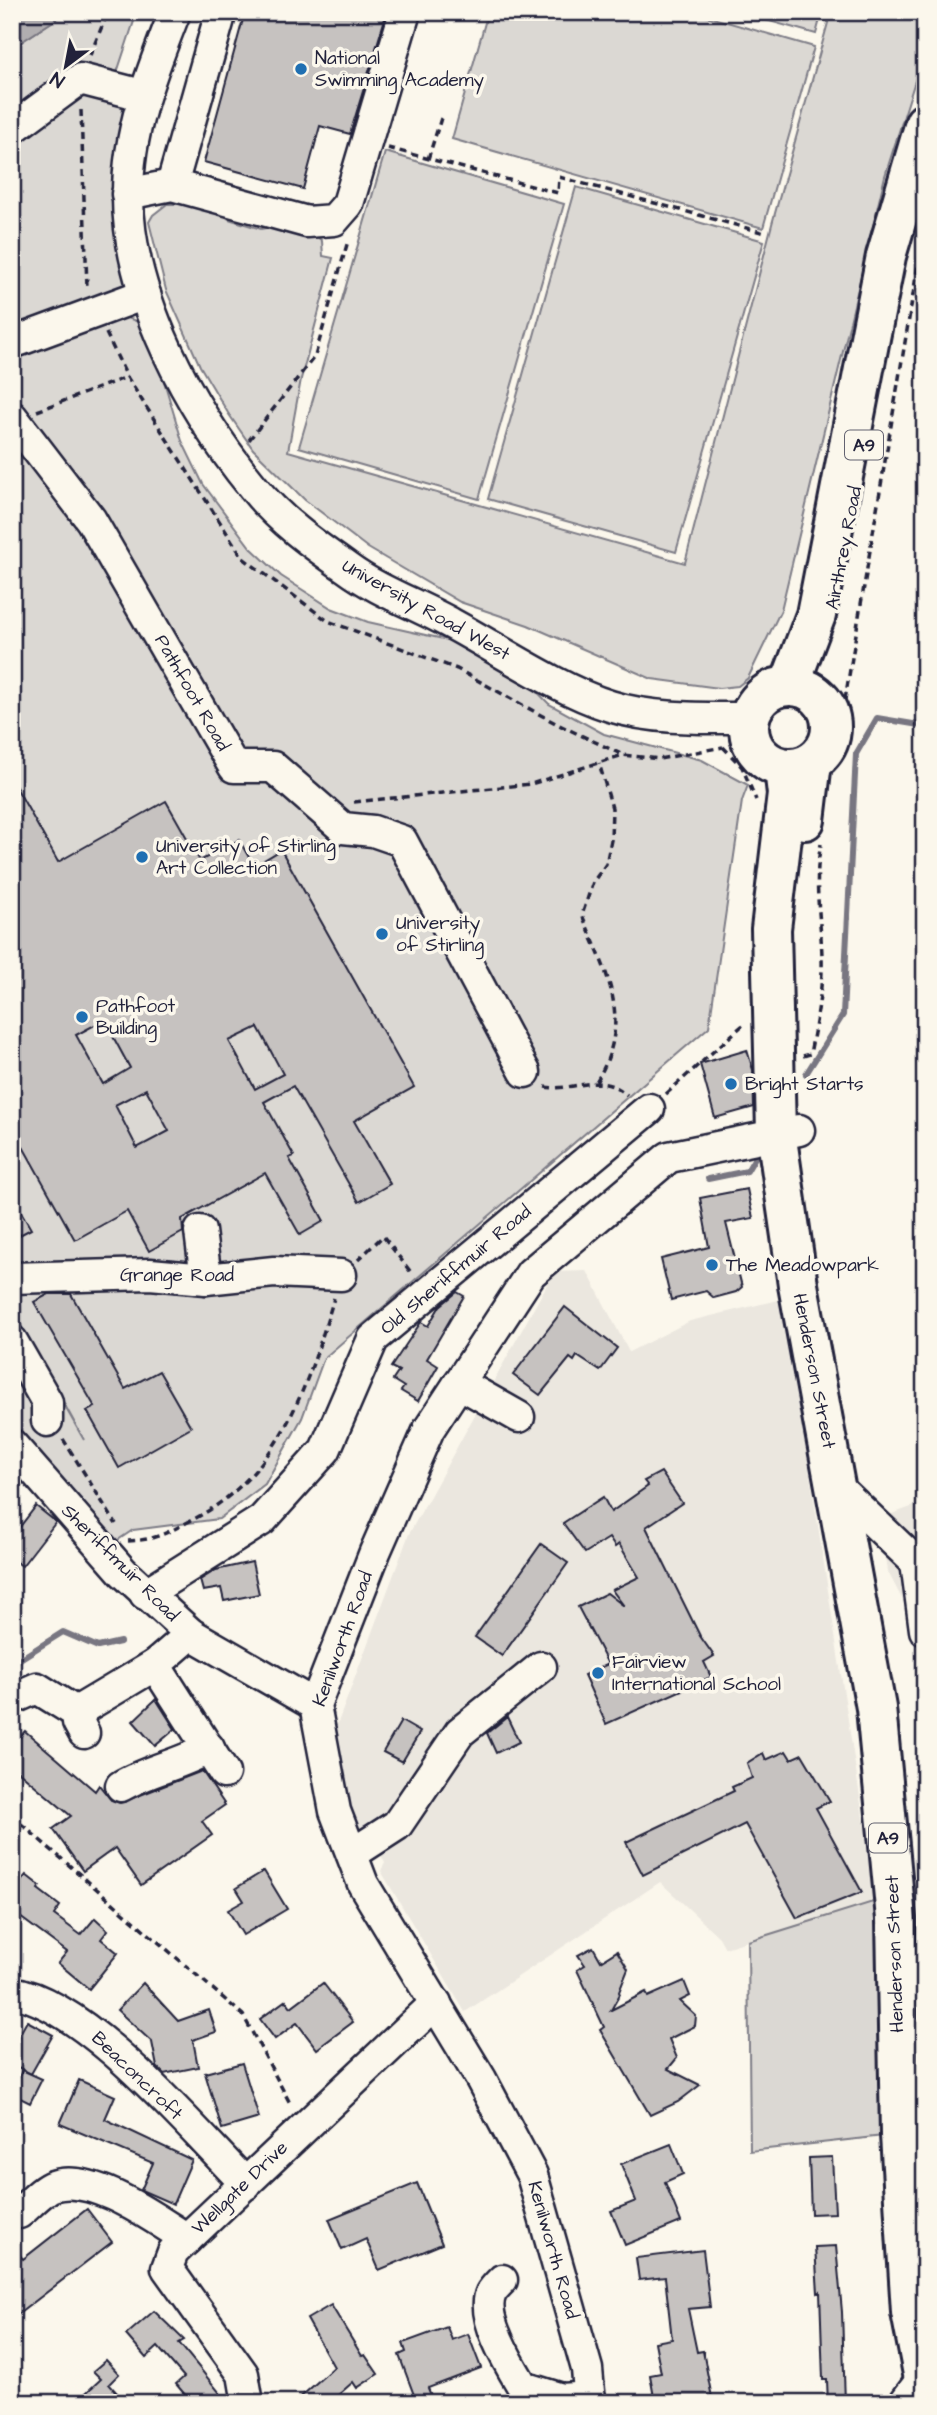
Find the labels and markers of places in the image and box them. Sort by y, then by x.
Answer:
place label: National Swimming Academy [315,45,484,95]
marker: National Swimming Academy [293,61,309,77]
place label: University of Stirling Art Collection [156,833,336,882]
marker: University of Stirling Art Collection [134,849,150,865]
place label: University of Stirling [396,910,484,960]
marker: University of Stirling [374,926,390,942]
place label: Pathfoot Building [96,993,176,1043]
marker: Pathfoot Building [74,1009,90,1025]
place label: Bright Starts [745,1071,864,1099]
marker: Bright Starts [723,1076,739,1092]
place label: The Meadowpark [726,1252,879,1279]
marker: The Meadowpark [704,1257,720,1273]
place label: Fairview International School [612,1649,781,1698]
marker: Fairview International School [590,1665,606,1681]

